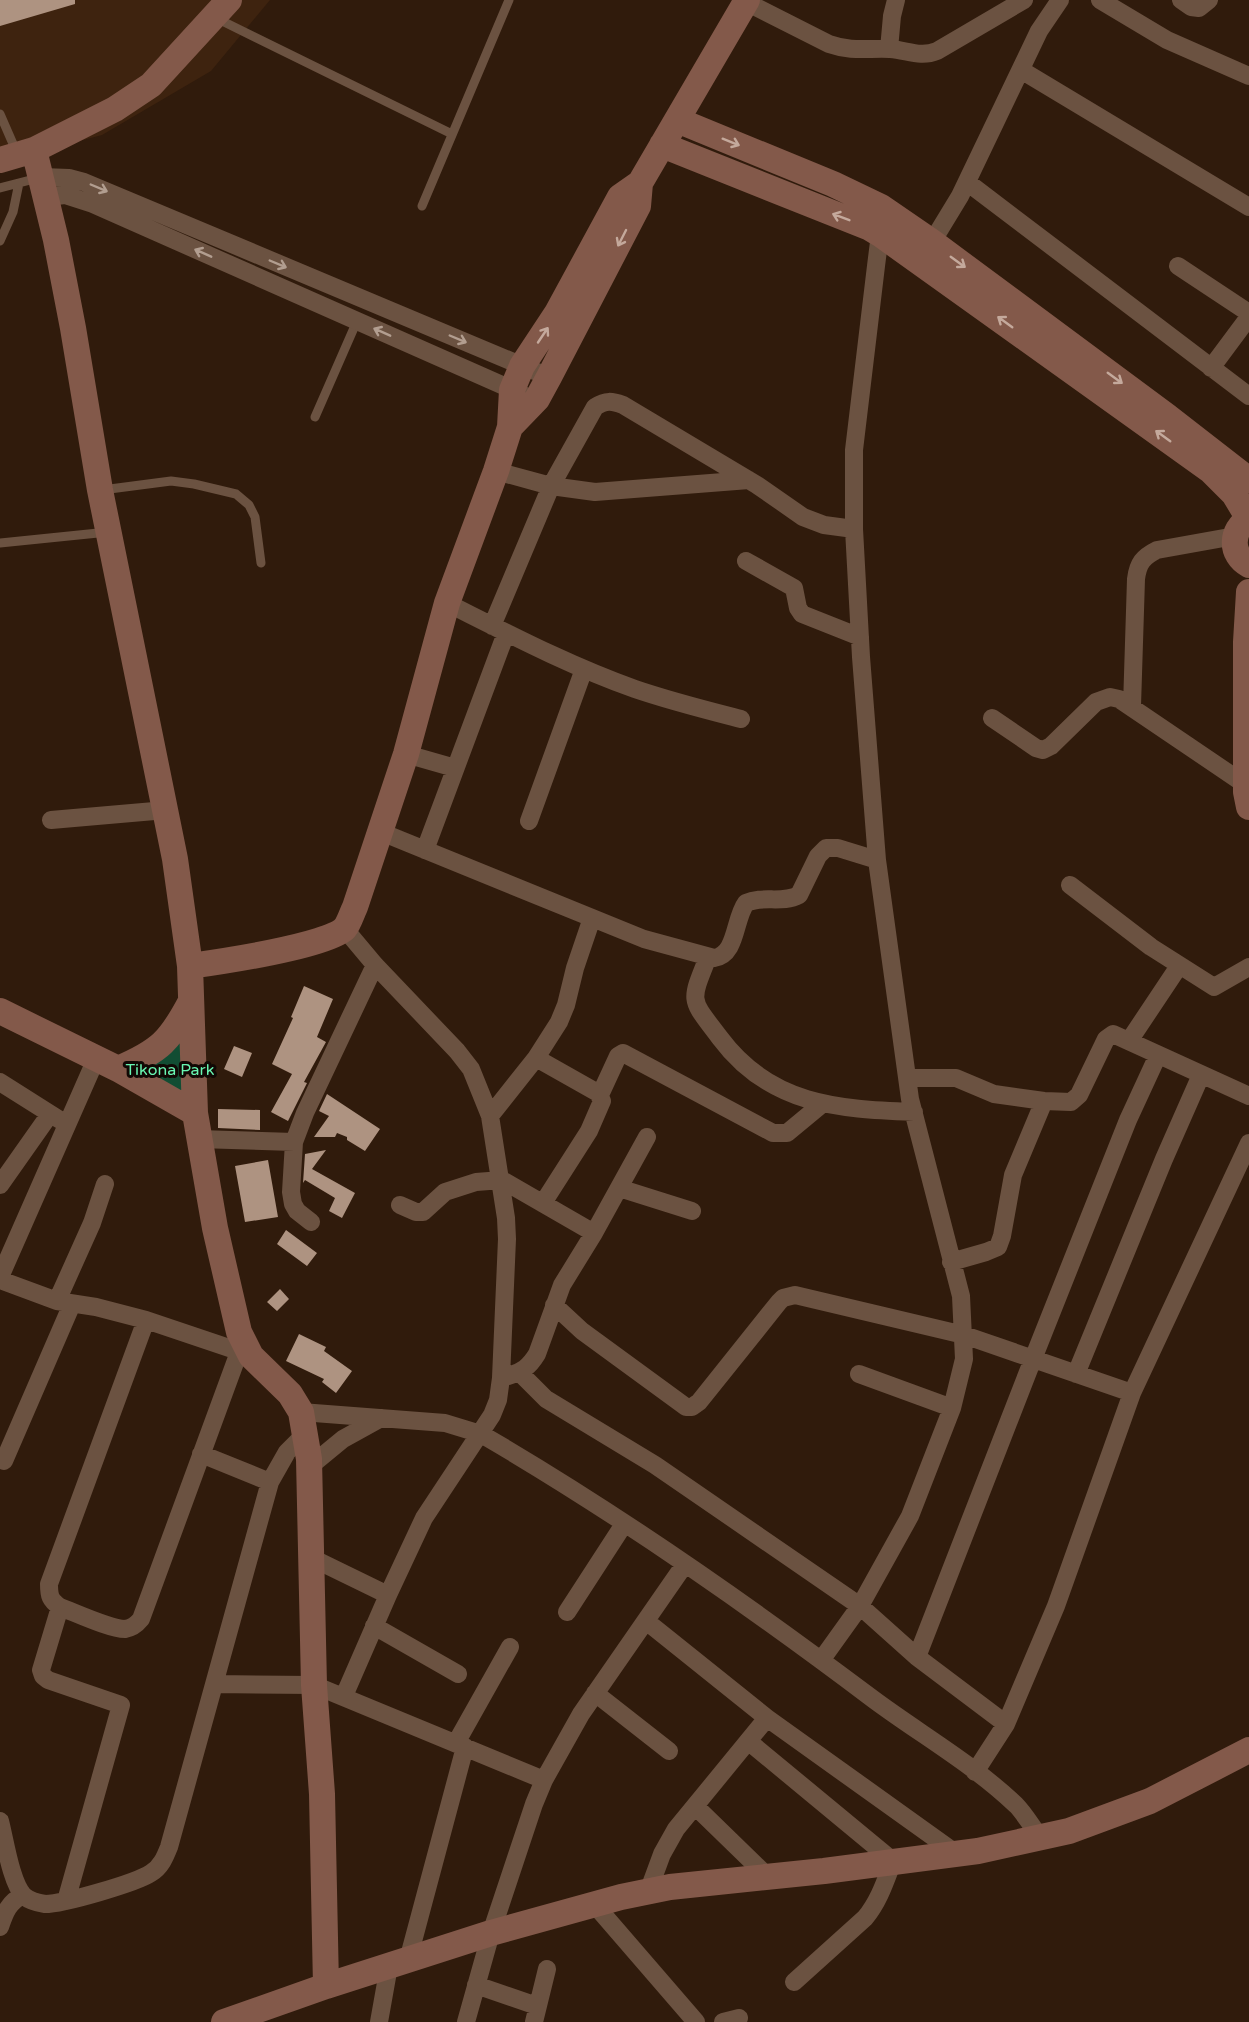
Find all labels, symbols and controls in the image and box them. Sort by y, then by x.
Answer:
one-way arrow [721,137,740,148]
one-way arrow [89,183,107,194]
one-way arrow [832,211,851,222]
one-way arrow [616,228,627,246]
one-way arrow [195,247,213,258]
one-way arrow [950,255,966,268]
one-way arrow [269,258,287,270]
one-way arrow [997,316,1013,328]
one-way arrow [373,326,391,338]
one-way arrow [537,327,549,343]
one-way arrow [448,334,467,345]
one-way arrow [1106,371,1122,384]
one-way arrow [1155,430,1171,442]
park label: Tikona Park [126,1060,215,1080]

